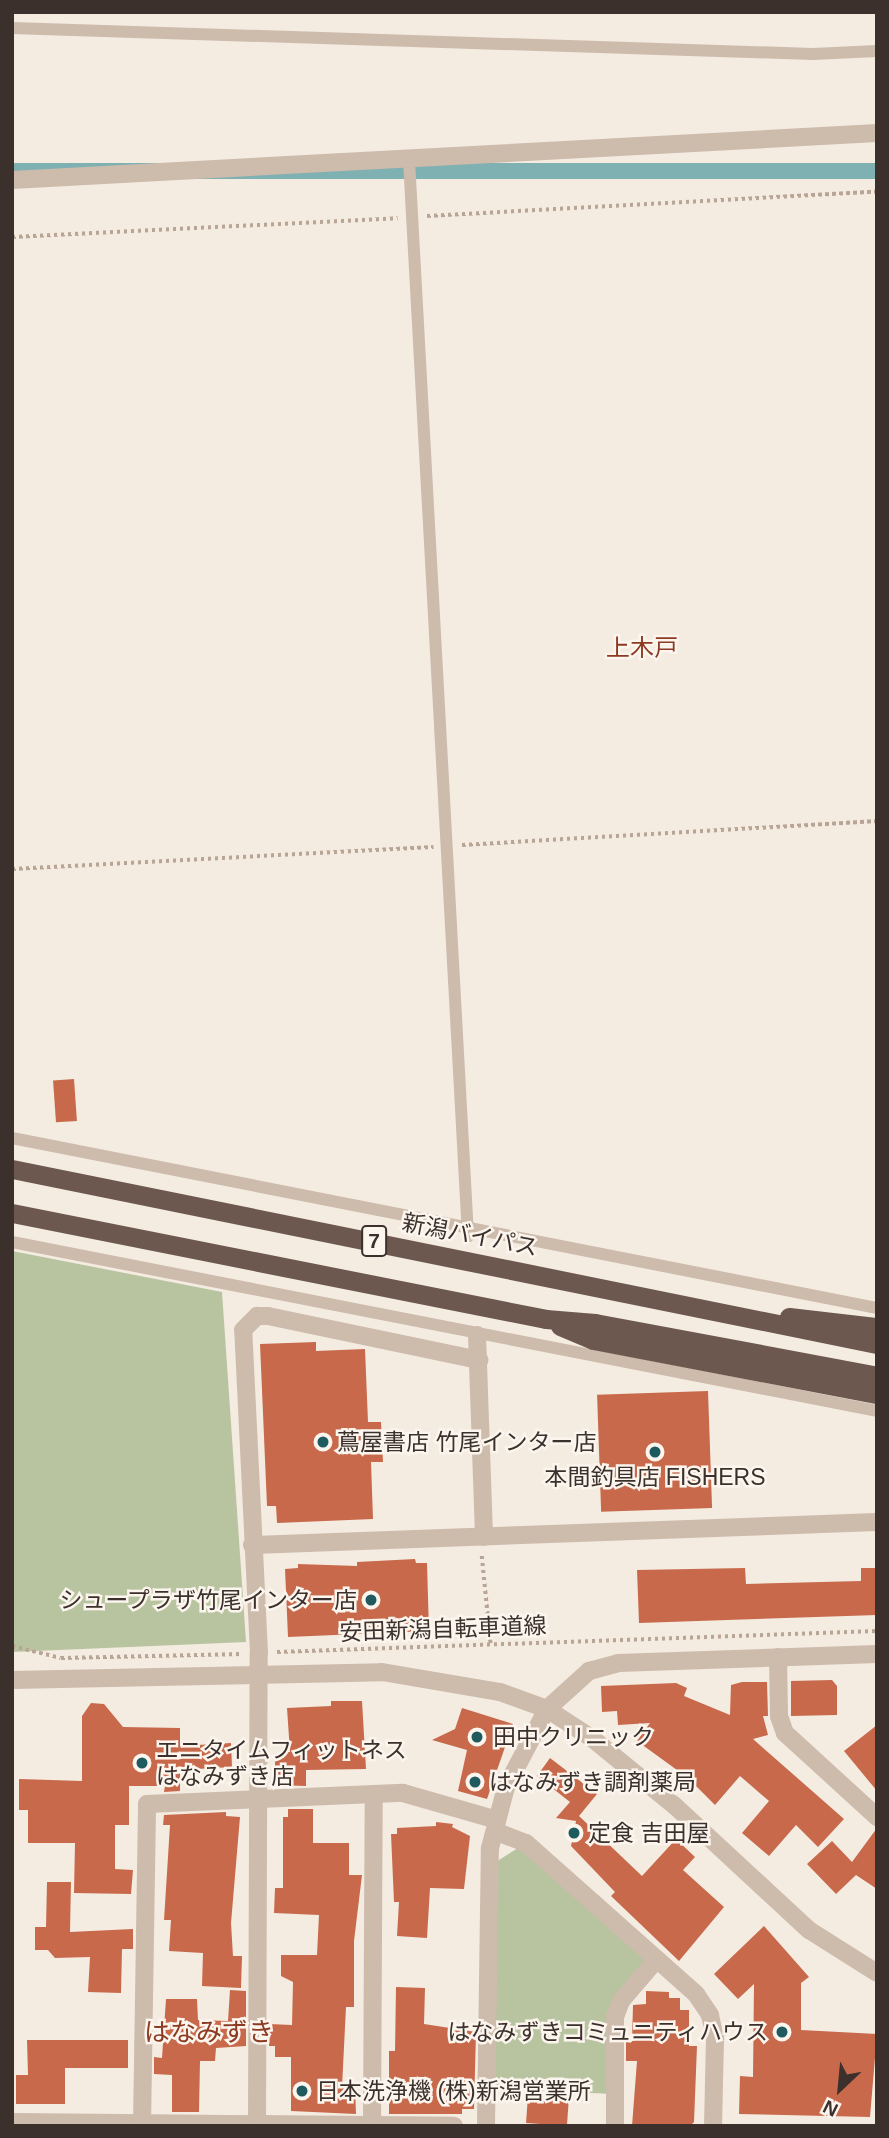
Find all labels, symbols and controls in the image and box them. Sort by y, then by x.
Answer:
district label: 上木戸 [606,634,678,662]
street label: 新潟バイパス [400,1208,540,1262]
road number: 7 [360,1224,388,1258]
place label: 蔦屋書店 竹尾インター店 [337,1428,596,1456]
marker: 蔦屋書店 竹尾インター店 [315,1434,331,1450]
marker: 本間釣具店 FISHERS [647,1444,663,1460]
place label: 本間釣具店 FISHERS [544,1463,766,1491]
place label: シュープラザ竹尾インター店 [58,1586,357,1614]
marker: シュープラザ竹尾インター店 [363,1592,379,1608]
street label: 安田新潟自転車道線 [339,1612,547,1646]
place label: 田中クリニック [493,1723,654,1751]
marker: 田中クリニック [467,1727,487,1747]
place label: エニタイムフィットネス はなみずき店 [156,1736,409,1790]
marker: エニタイムフィットネス はなみずき店 [134,1755,150,1771]
place label: はなみずき調剤薬局 [489,1768,696,1796]
marker: はなみずき調剤薬局 [467,1774,483,1790]
place label: 定食 吉田屋 [588,1819,709,1847]
marker: 定食 吉田屋 [566,1825,582,1841]
district label: はなみずき [144,2017,274,2049]
place label: はなみずきコミュニティハウス [446,2018,768,2046]
marker: はなみずきコミュニティハウス [774,2024,790,2040]
north arrow [805,2054,875,2124]
place label: 日本洗浄機 (株)新潟営業所 [316,2077,591,2105]
marker: 日本洗浄機 (株)新潟営業所 [294,2083,310,2099]
text: N [820,2096,841,2121]

